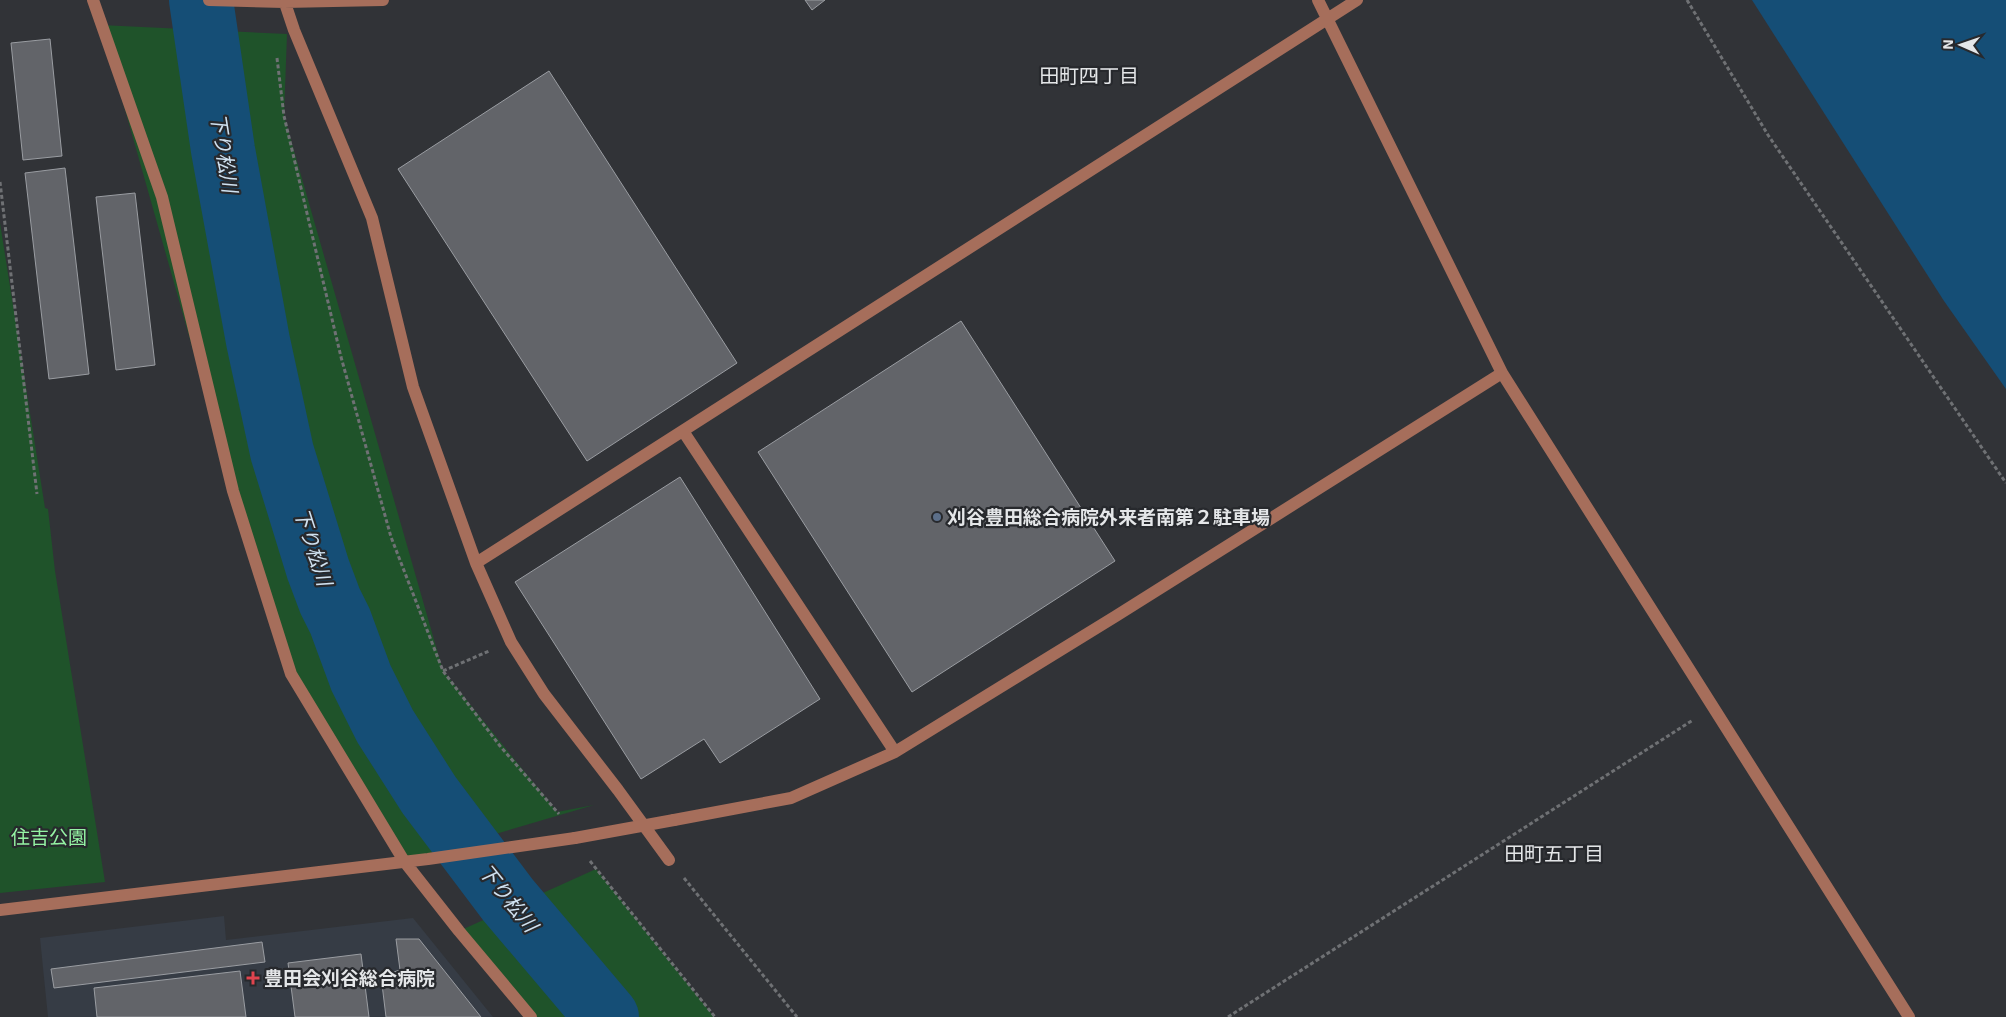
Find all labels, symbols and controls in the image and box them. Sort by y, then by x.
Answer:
north arrow [1936,20,1986,70]
text: N [1939,39,1956,50]
district label: 田町四丁目 [1039,63,1139,87]
water label: 下り松川 [207,111,243,196]
water label: 下り松川 [290,505,338,590]
place label: 刈谷豊田総合病院外来者南第２駐車場 [947,505,1270,528]
marker: 刈谷豊田総合病院外来者南第２駐車場 [931,511,943,523]
park label: 住吉公園 [11,825,87,848]
district label: 田町五丁目 [1504,841,1604,865]
water label: 下り松川 [474,859,545,938]
place label: 豊田会刈谷総合病院 [264,966,435,989]
marker: 豊田会刈谷総合病院 [246,971,260,985]

